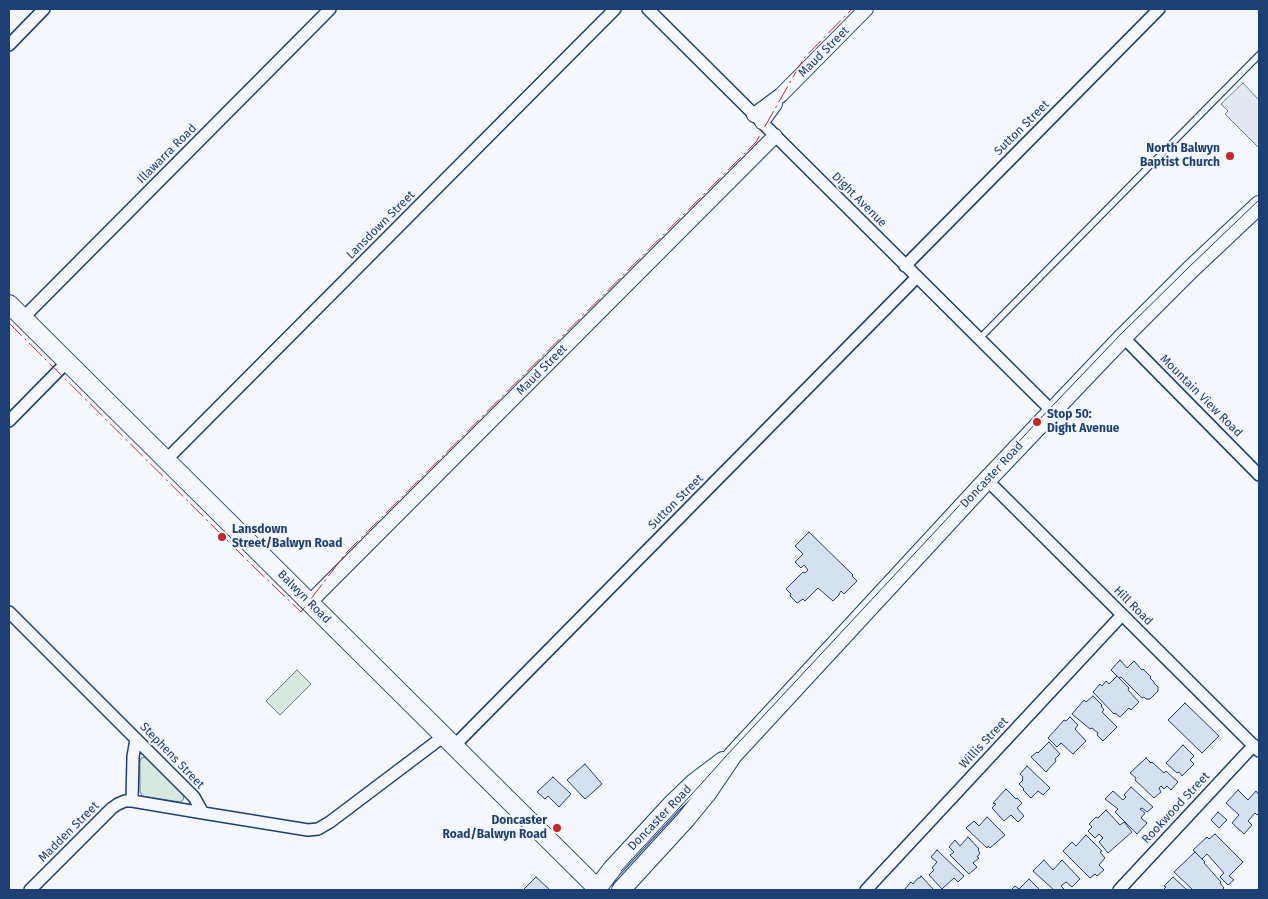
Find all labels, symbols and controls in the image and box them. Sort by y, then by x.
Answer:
street label: Maud Street [796,24,852,80]
street label: Sutton Street [992,98,1052,158]
street label: Illawarra Road [134,121,200,187]
place label: North Balwyn Baptist Church [1140,142,1220,170]
marker: North Balwyn Baptist Church [1224,150,1236,162]
street label: Dight Avenue [829,170,889,230]
street label: Lansdown Street [344,188,418,262]
street label: Maud Street [514,342,570,398]
street label: Mountain View Road [1157,352,1245,440]
place label: Stop 50: Dight Avenue [1047,408,1119,436]
marker: Stop 50: Dight Avenue [1031,416,1043,428]
street label: Doncaster Road [958,439,1026,511]
street label: Sutton Street [646,472,706,532]
place label: Lansdown Street/Balwyn Road [232,523,342,551]
marker: Lansdown Street/Balwyn Road [216,531,228,543]
street label: Balwyn Road [274,567,334,627]
street label: Hill Road [1110,583,1156,629]
street label: Willis Street [957,714,1011,772]
street label: Stephens Street [137,720,207,792]
street label: Rookwood Street [1139,769,1213,847]
street label: Doncaster Road [625,782,695,854]
street label: Madden Street [36,799,102,865]
place label: Doncaster Road/Balwyn Road [443,814,547,842]
marker: Doncaster Road/Balwyn Road [551,822,563,834]

